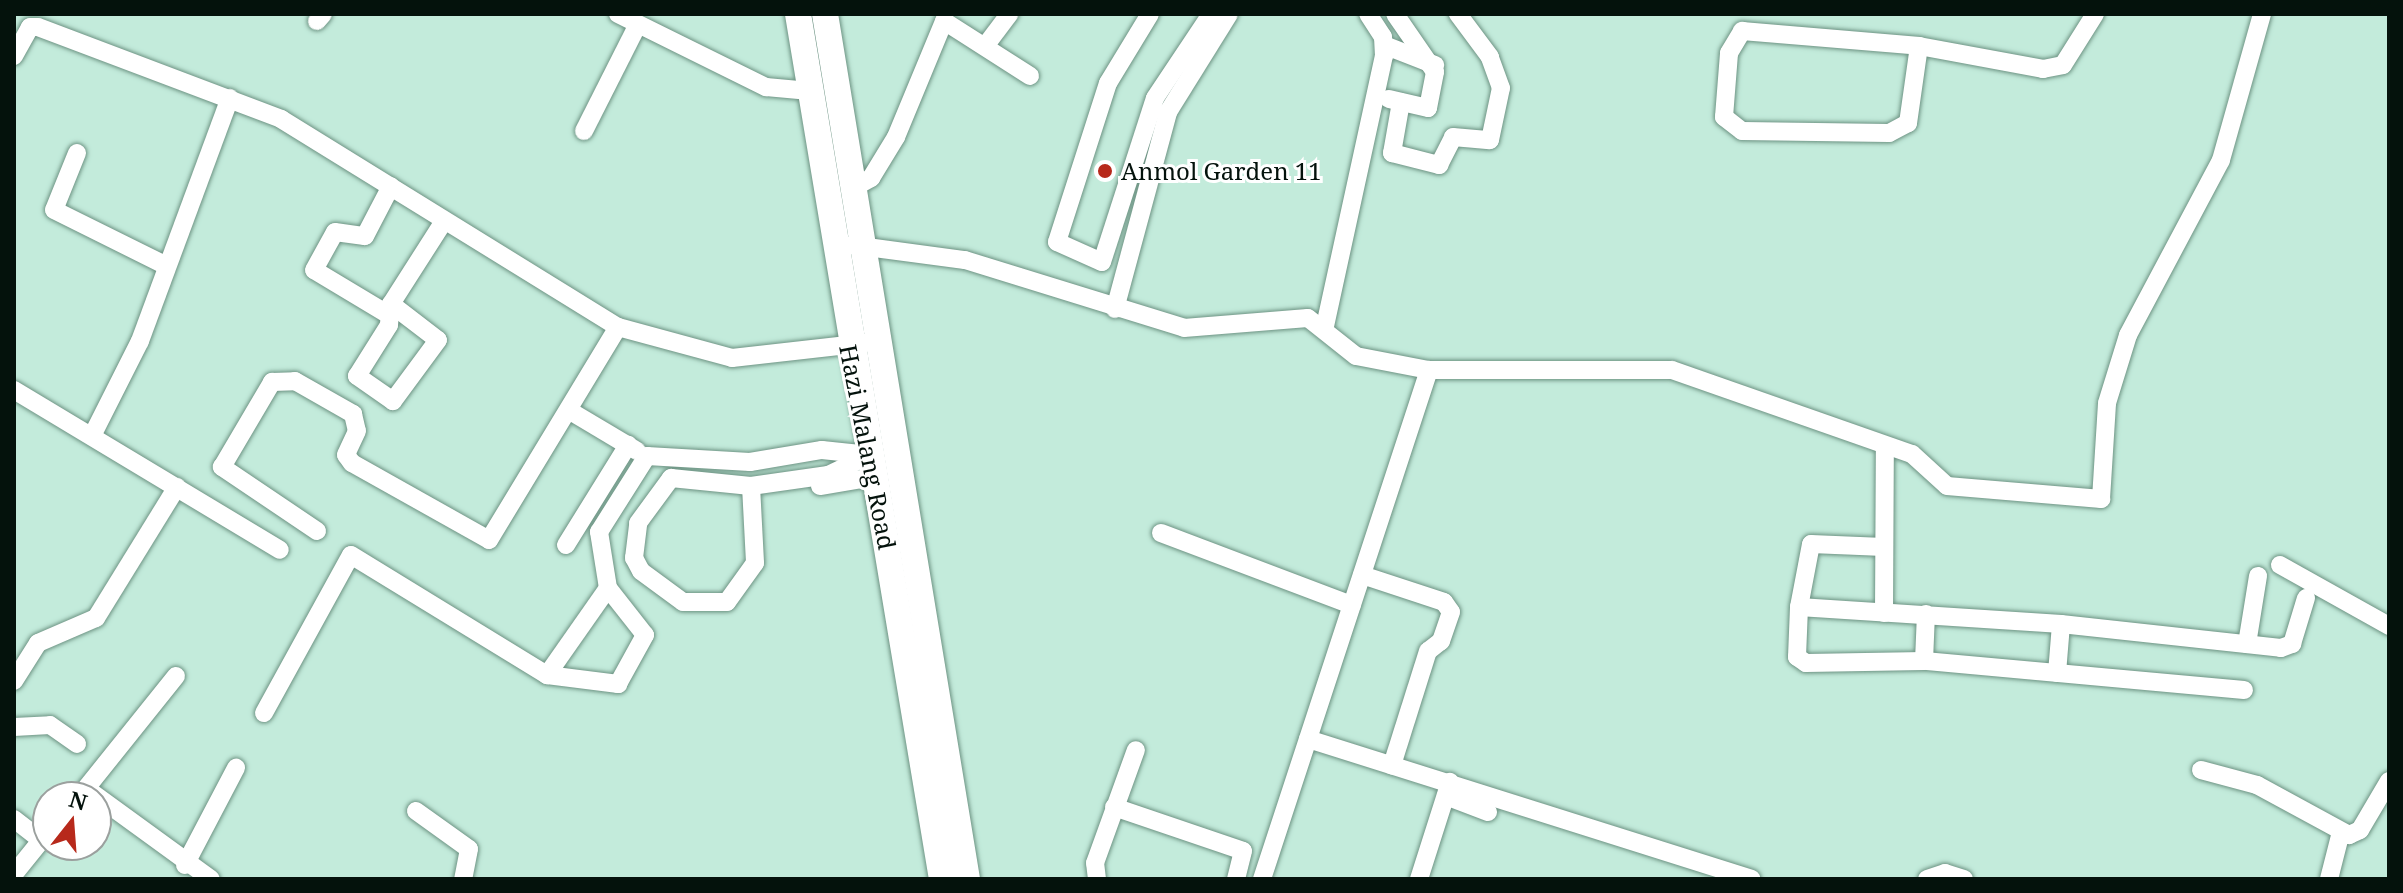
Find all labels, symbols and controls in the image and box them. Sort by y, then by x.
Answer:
place label: Anmol Garden 11 [1121,157,1322,185]
marker: Anmol Garden 11 [1096,162,1114,180]
street label: Hazi Malang Road [834,342,902,552]
north arrow [32,781,112,861]
text: N [66,783,91,817]

